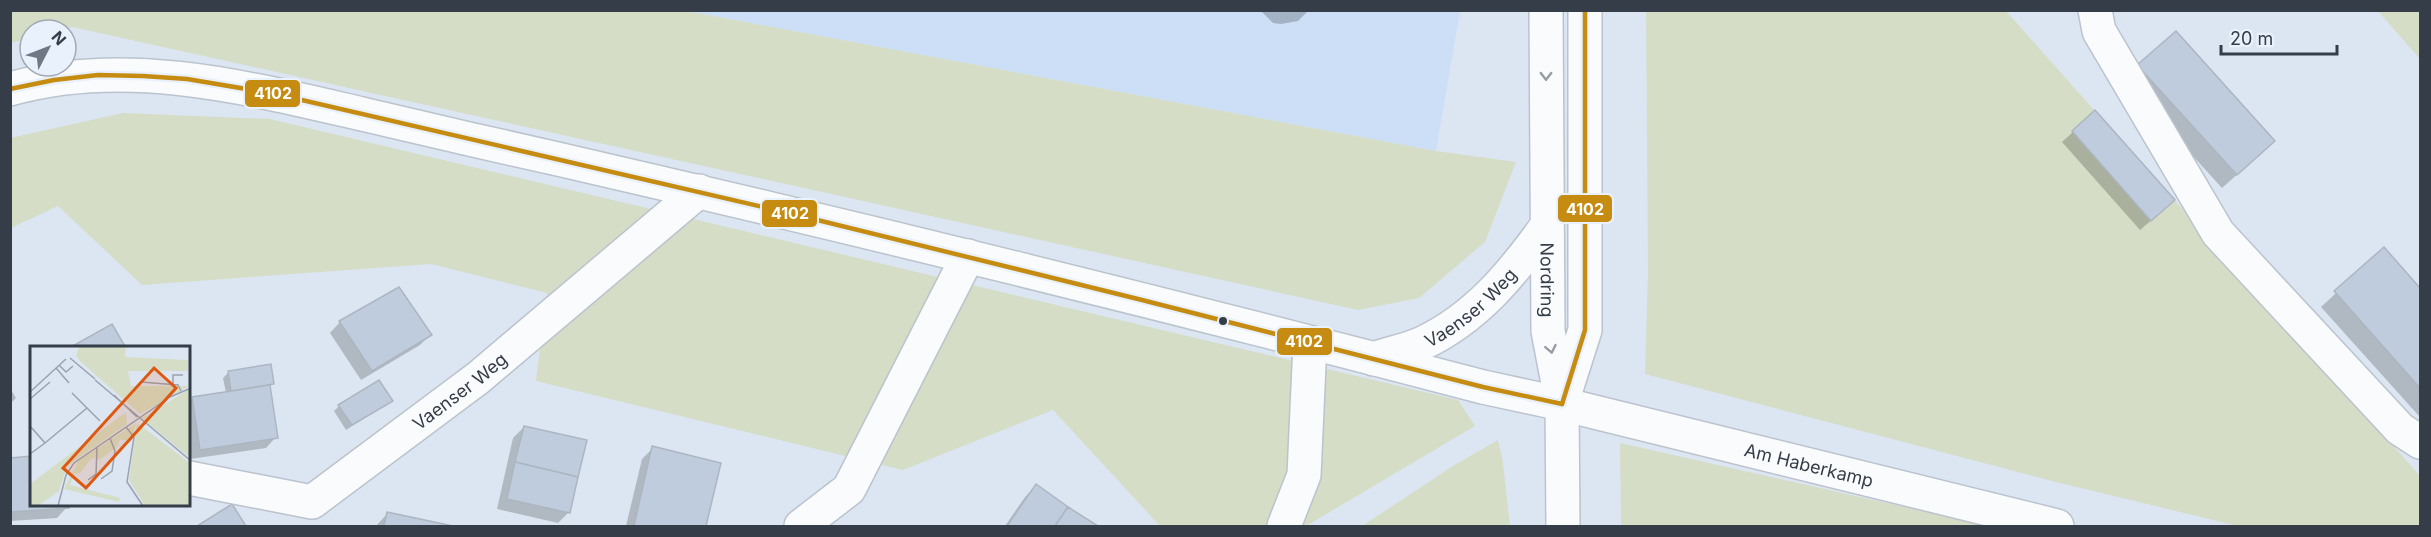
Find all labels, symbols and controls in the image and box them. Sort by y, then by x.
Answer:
north arrow [18,18,78,78]
scale bar [2221,18,2336,56]
text: N [48,27,71,49]
text: 20 m [2230,28,2273,49]
one-way arrow [1540,72,1552,81]
line badge: 4102 [244,79,301,108]
text: 4102 [254,83,292,103]
line badge: 4102 [1557,194,1613,223]
line badge: 4102 [761,199,818,228]
text: 4102 [1566,199,1604,219]
text: 4102 [771,203,809,223]
street label: Nordring [1537,242,1558,318]
street label: Vaenser Weg [1421,264,1520,351]
unlabelled marker [1217,315,1229,327]
line badge: 4102 [1276,327,1333,356]
text: 4102 [1285,331,1323,351]
one-way arrow [1544,343,1557,353]
inset map [30,346,190,507]
street label: Vaenser Weg [408,348,511,434]
street label: Am Haberkamp [1742,439,1876,491]

